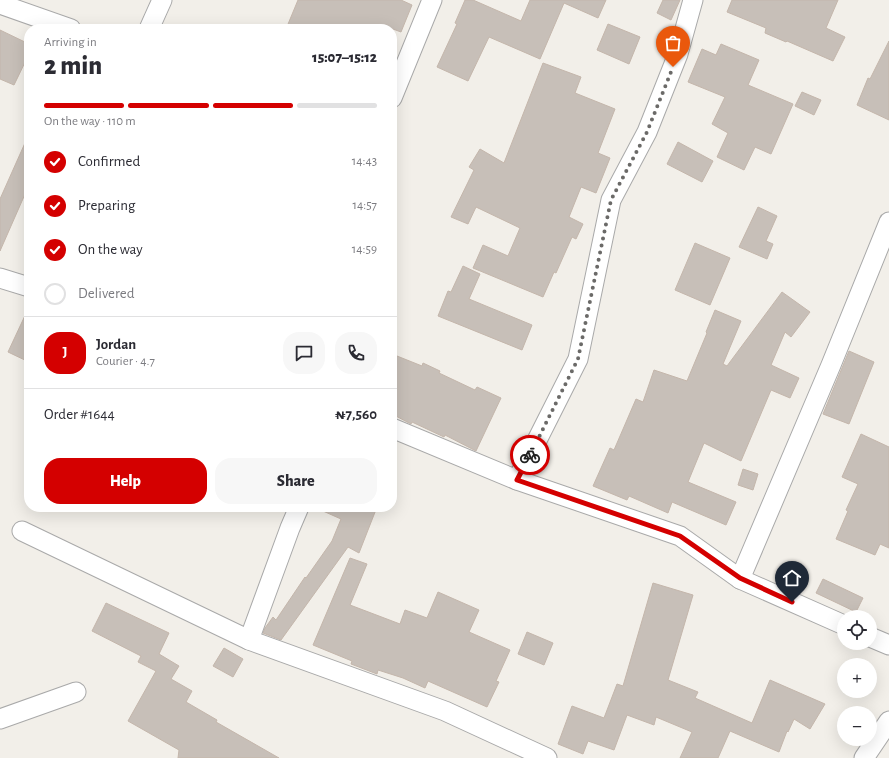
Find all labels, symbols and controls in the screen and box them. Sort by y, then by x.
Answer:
pin [656,26,690,67]
icon: bag [662,32,684,54]
text: Arriving in [44,36,97,49]
text: 15:07–15:12 [312,50,377,65]
text: 2 min [44,53,102,79]
text: On the way · 110 m [44,115,136,128]
icon: check [44,151,66,173]
text: Confirmed [78,154,140,169]
text: 14:43 [352,155,377,168]
icon: check [44,195,66,217]
text: Preparing [78,198,135,213]
text: 14:57 [352,199,377,212]
icon: check [44,239,66,261]
text: On the way [78,242,143,257]
text: 14:59 [352,243,377,256]
text: Delivered [78,286,135,301]
button: chat [283,332,325,374]
button: phone [335,332,377,374]
text: Jordan [96,337,136,352]
text: J [62,345,68,360]
text: Courier · 4.7 [96,355,155,368]
text: Order #1644 [44,407,115,422]
text: ₦7,560 [335,407,377,422]
courier [510,435,550,475]
icon: bike [519,444,541,466]
button: Help [44,458,207,504]
button: Share [215,458,377,504]
pin [775,561,809,602]
icon: home [781,567,803,589]
map controls [837,610,877,746]
button: locate [837,610,877,650]
button: + [837,658,877,698]
button: − [837,706,877,746]

